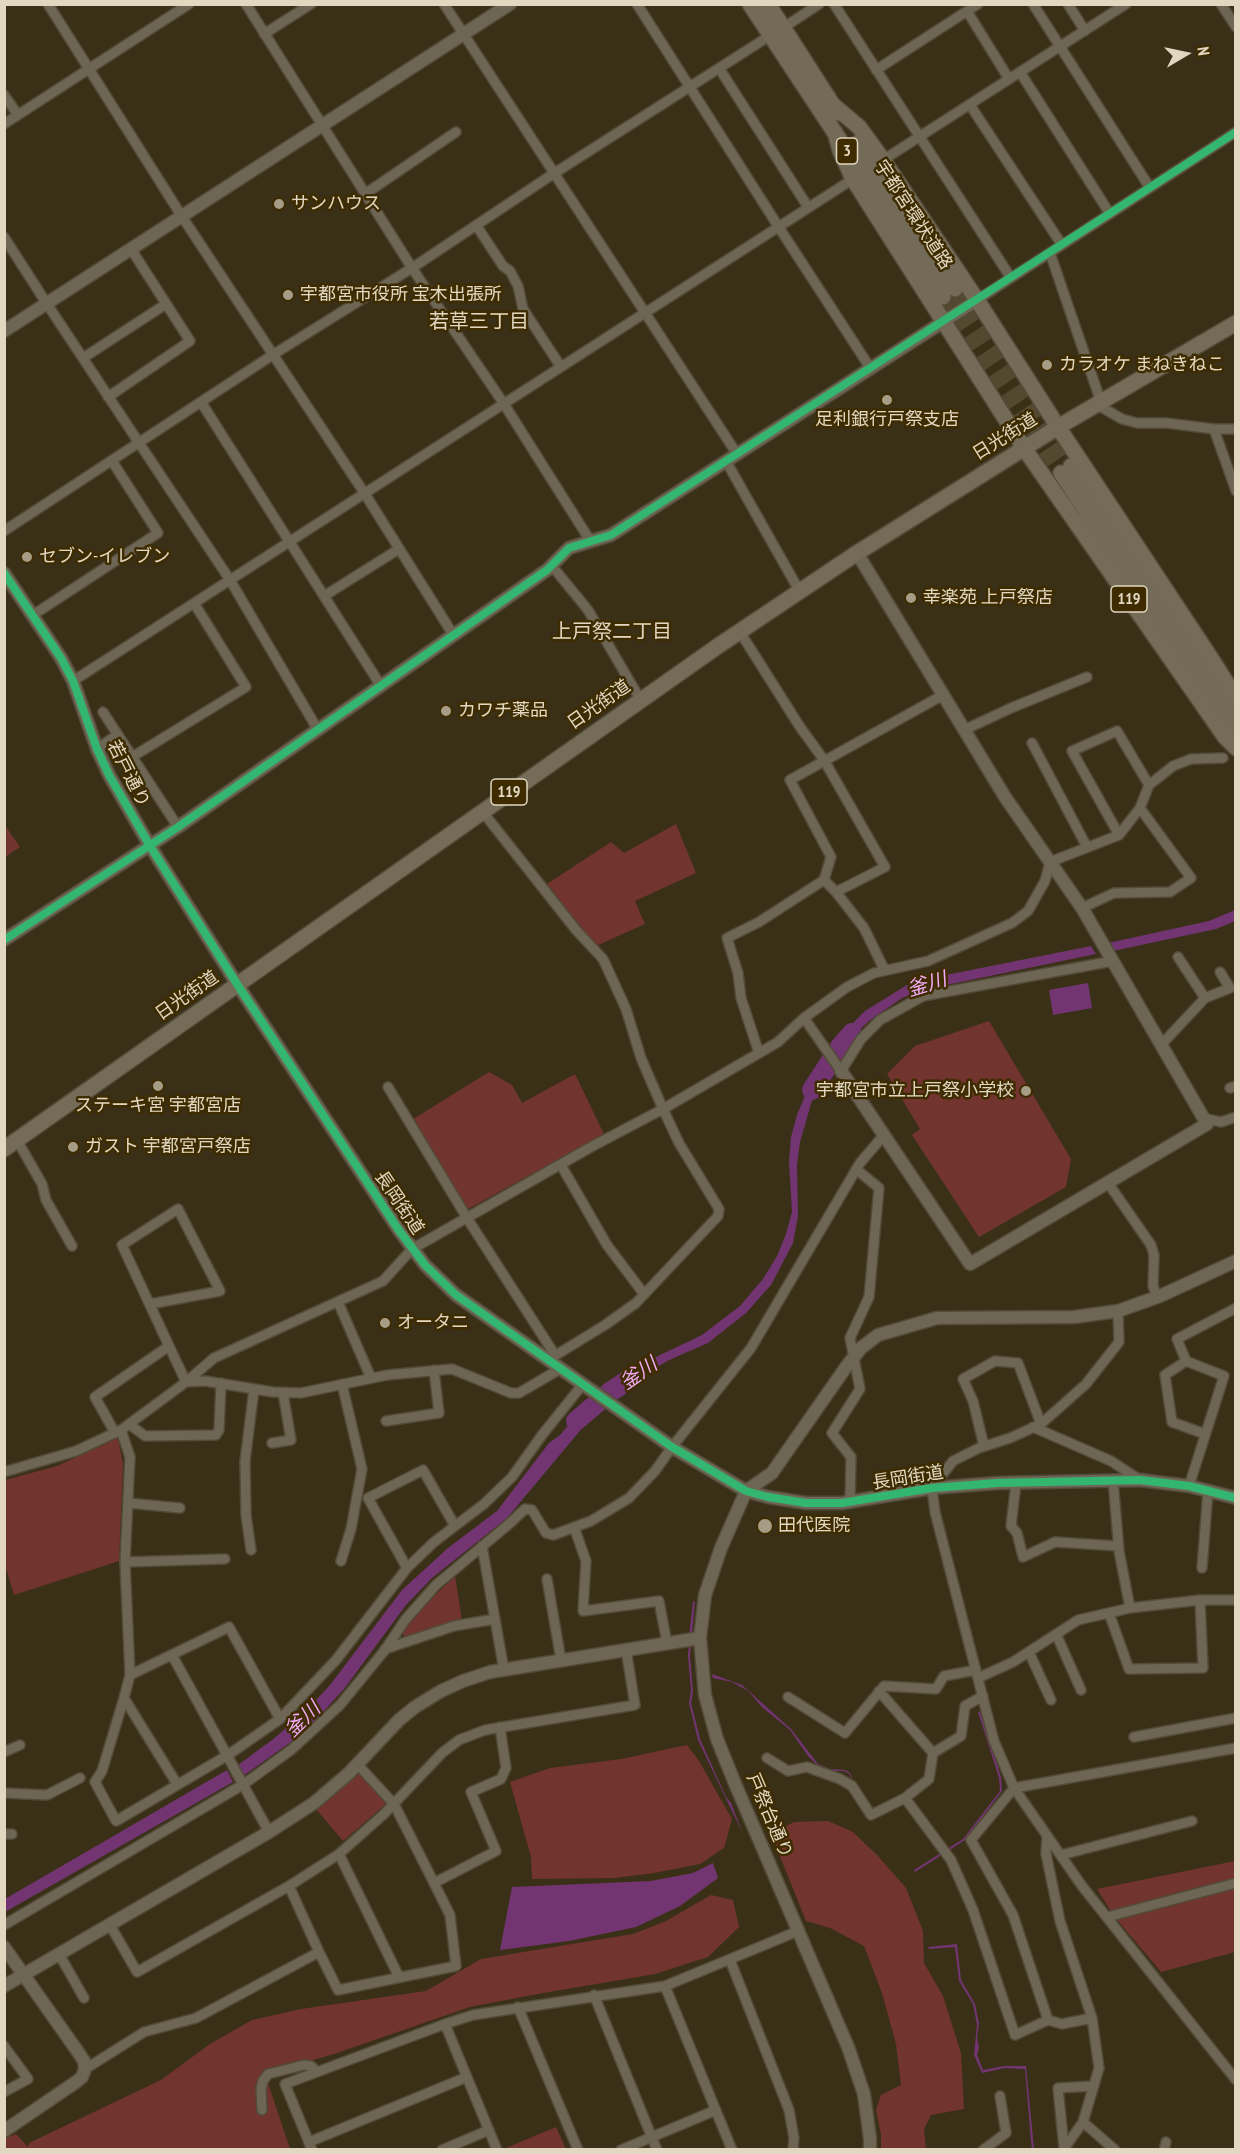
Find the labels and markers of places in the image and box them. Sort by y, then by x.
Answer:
place label: サンハウス [291,193,381,215]
marker: サンハウス [272,197,286,211]
place label: 宇都宮市役所 宝木出張所 [300,284,502,306]
marker: 宇都宮市役所 宝木出張所 [281,288,295,302]
place label: カラオケ まねきねこ [1059,354,1225,376]
marker: カラオケ まねきねこ [1040,358,1054,372]
marker: 足利銀行戸祭支店 [880,393,894,407]
place label: 足利銀行戸祭支店 [815,409,959,431]
place label: セブン-イレブン [39,546,170,568]
marker: セブン-イレブン [20,550,34,564]
place label: 幸楽苑 上戸祭店 [923,587,1053,609]
marker: 幸楽苑 上戸祭店 [904,591,918,605]
place label: カワチ薬品 [458,700,548,722]
marker: カワチ薬品 [439,704,453,718]
marker: ステーキ宮 宇都宮店 [151,1079,165,1093]
place label: 宇都宮市立上戸祭小学校 [816,1080,1014,1102]
marker: 宇都宮市立上戸祭小学校 [1019,1084,1033,1098]
place label: ステーキ宮 宇都宮店 [75,1095,241,1117]
place label: ガスト 宇都宮戸祭店 [85,1136,251,1158]
marker: ガスト 宇都宮戸祭店 [66,1140,80,1154]
place label: オータニ [397,1312,469,1334]
marker: オータニ [378,1316,392,1330]
place label: 田代医院 [778,1515,850,1537]
marker: 田代医院 [756,1517,774,1535]

